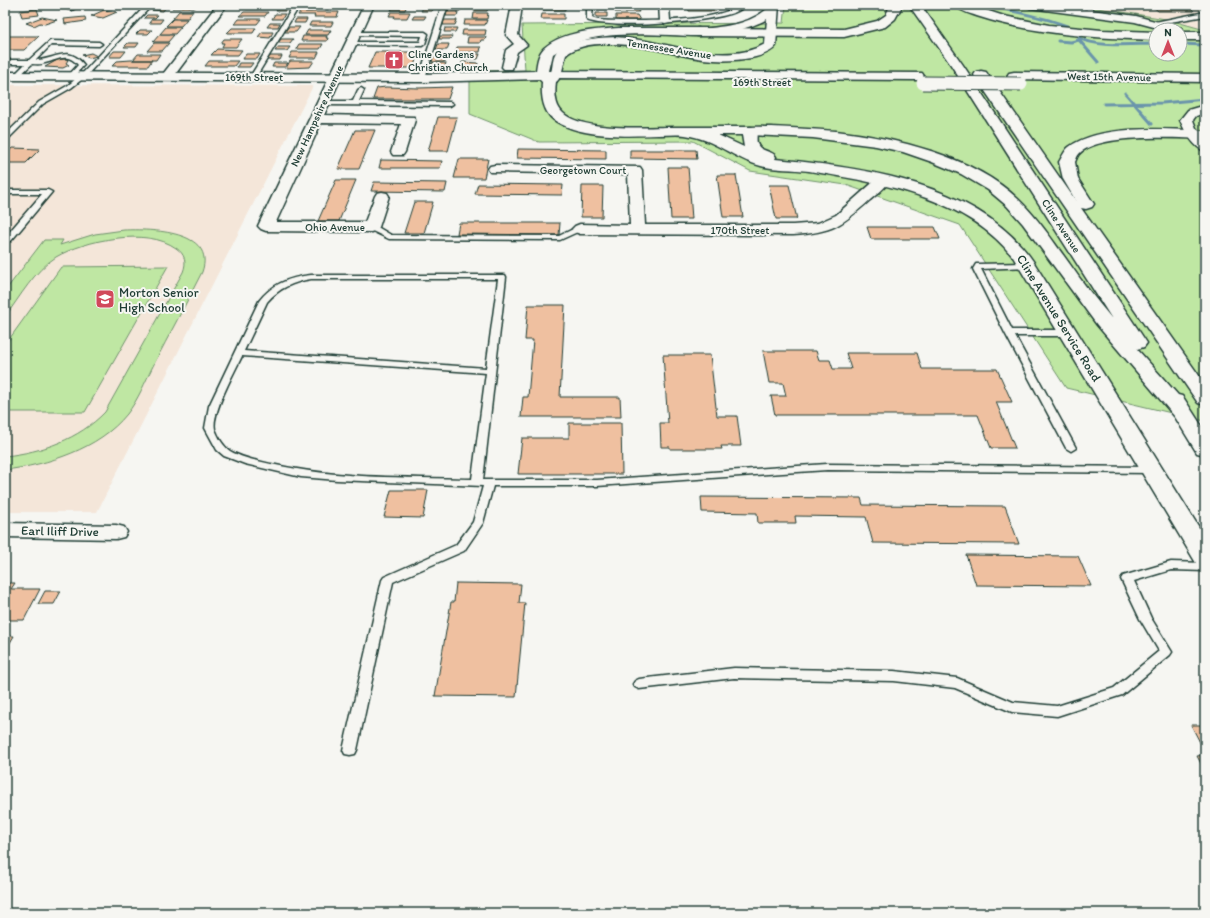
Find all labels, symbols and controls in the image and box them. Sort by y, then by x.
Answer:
north arrow [1148,22,1188,62]
text: N [1164,26,1172,39]
street label: Tennessee Avenue [626,36,712,62]
place label: Cline Gardens Christian Church [408,48,488,74]
church icon: Cline Gardens Christian Church [383,49,405,71]
street label: New Hampshire Avenue [288,63,346,169]
street label: West 15th Avenue [1067,70,1151,84]
street label: 169th Street [225,71,283,84]
street label: 169th Street [733,76,791,89]
street label: Georgetown Court [540,164,626,177]
street label: Cline Avenue [1039,197,1083,255]
street label: Ohio Avenue [305,221,365,234]
street label: 170th Street [711,224,769,237]
street label: Cline Avenue Service Road [1014,252,1104,384]
place label: Morton Senior High School [119,285,199,315]
school or university icon: Morton Senior High School [94,288,116,310]
street label: Earl Iliff Drive [21,523,99,539]

